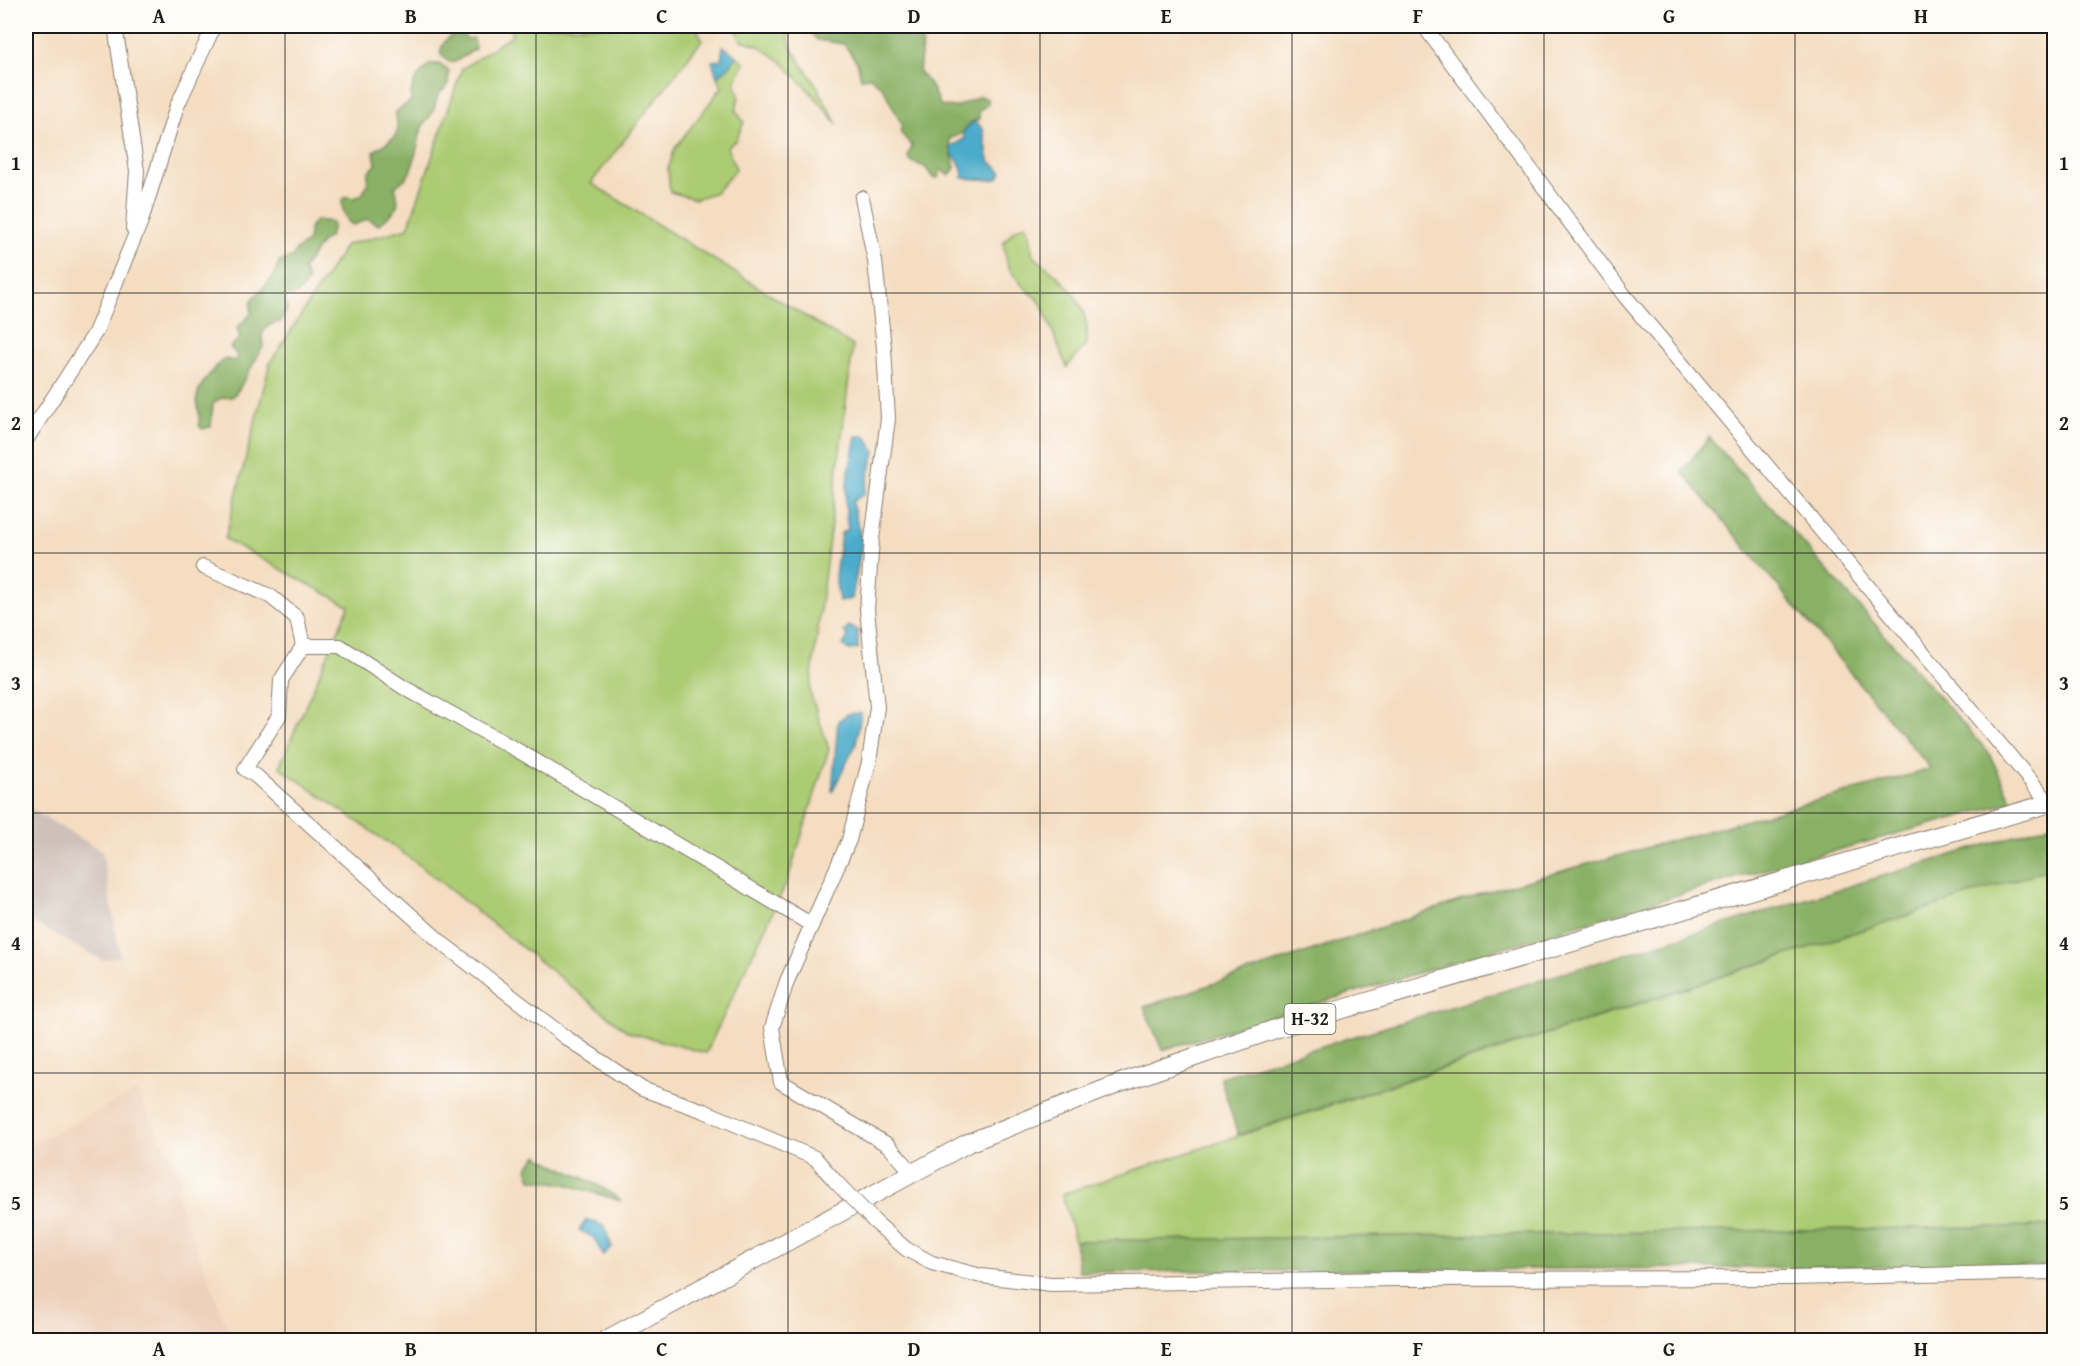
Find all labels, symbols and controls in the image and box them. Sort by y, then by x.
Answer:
text: A [153,1,166,30]
text: B [405,1,417,30]
text: C [656,1,668,30]
text: D [907,1,921,30]
text: E [1161,1,1172,30]
text: F [1413,1,1423,30]
text: G [1663,1,1675,30]
text: H [1914,1,1928,30]
text: 1 [11,148,21,177]
text: 1 [2059,148,2069,177]
text: 2 [11,408,21,437]
text: 2 [2059,408,2069,437]
text: 3 [11,668,21,697]
text: 3 [2059,668,2069,697]
text: 4 [11,928,21,957]
text: 4 [2059,928,2069,957]
road number: Н-32 [1284,1004,1336,1034]
text: 5 [11,1188,21,1217]
text: 5 [2059,1188,2069,1217]
text: A [153,1334,166,1363]
text: B [405,1334,417,1363]
text: C [656,1334,668,1363]
text: D [907,1334,921,1363]
text: E [1161,1334,1172,1363]
text: F [1413,1334,1423,1363]
text: G [1663,1334,1675,1363]
text: H [1914,1334,1928,1363]

